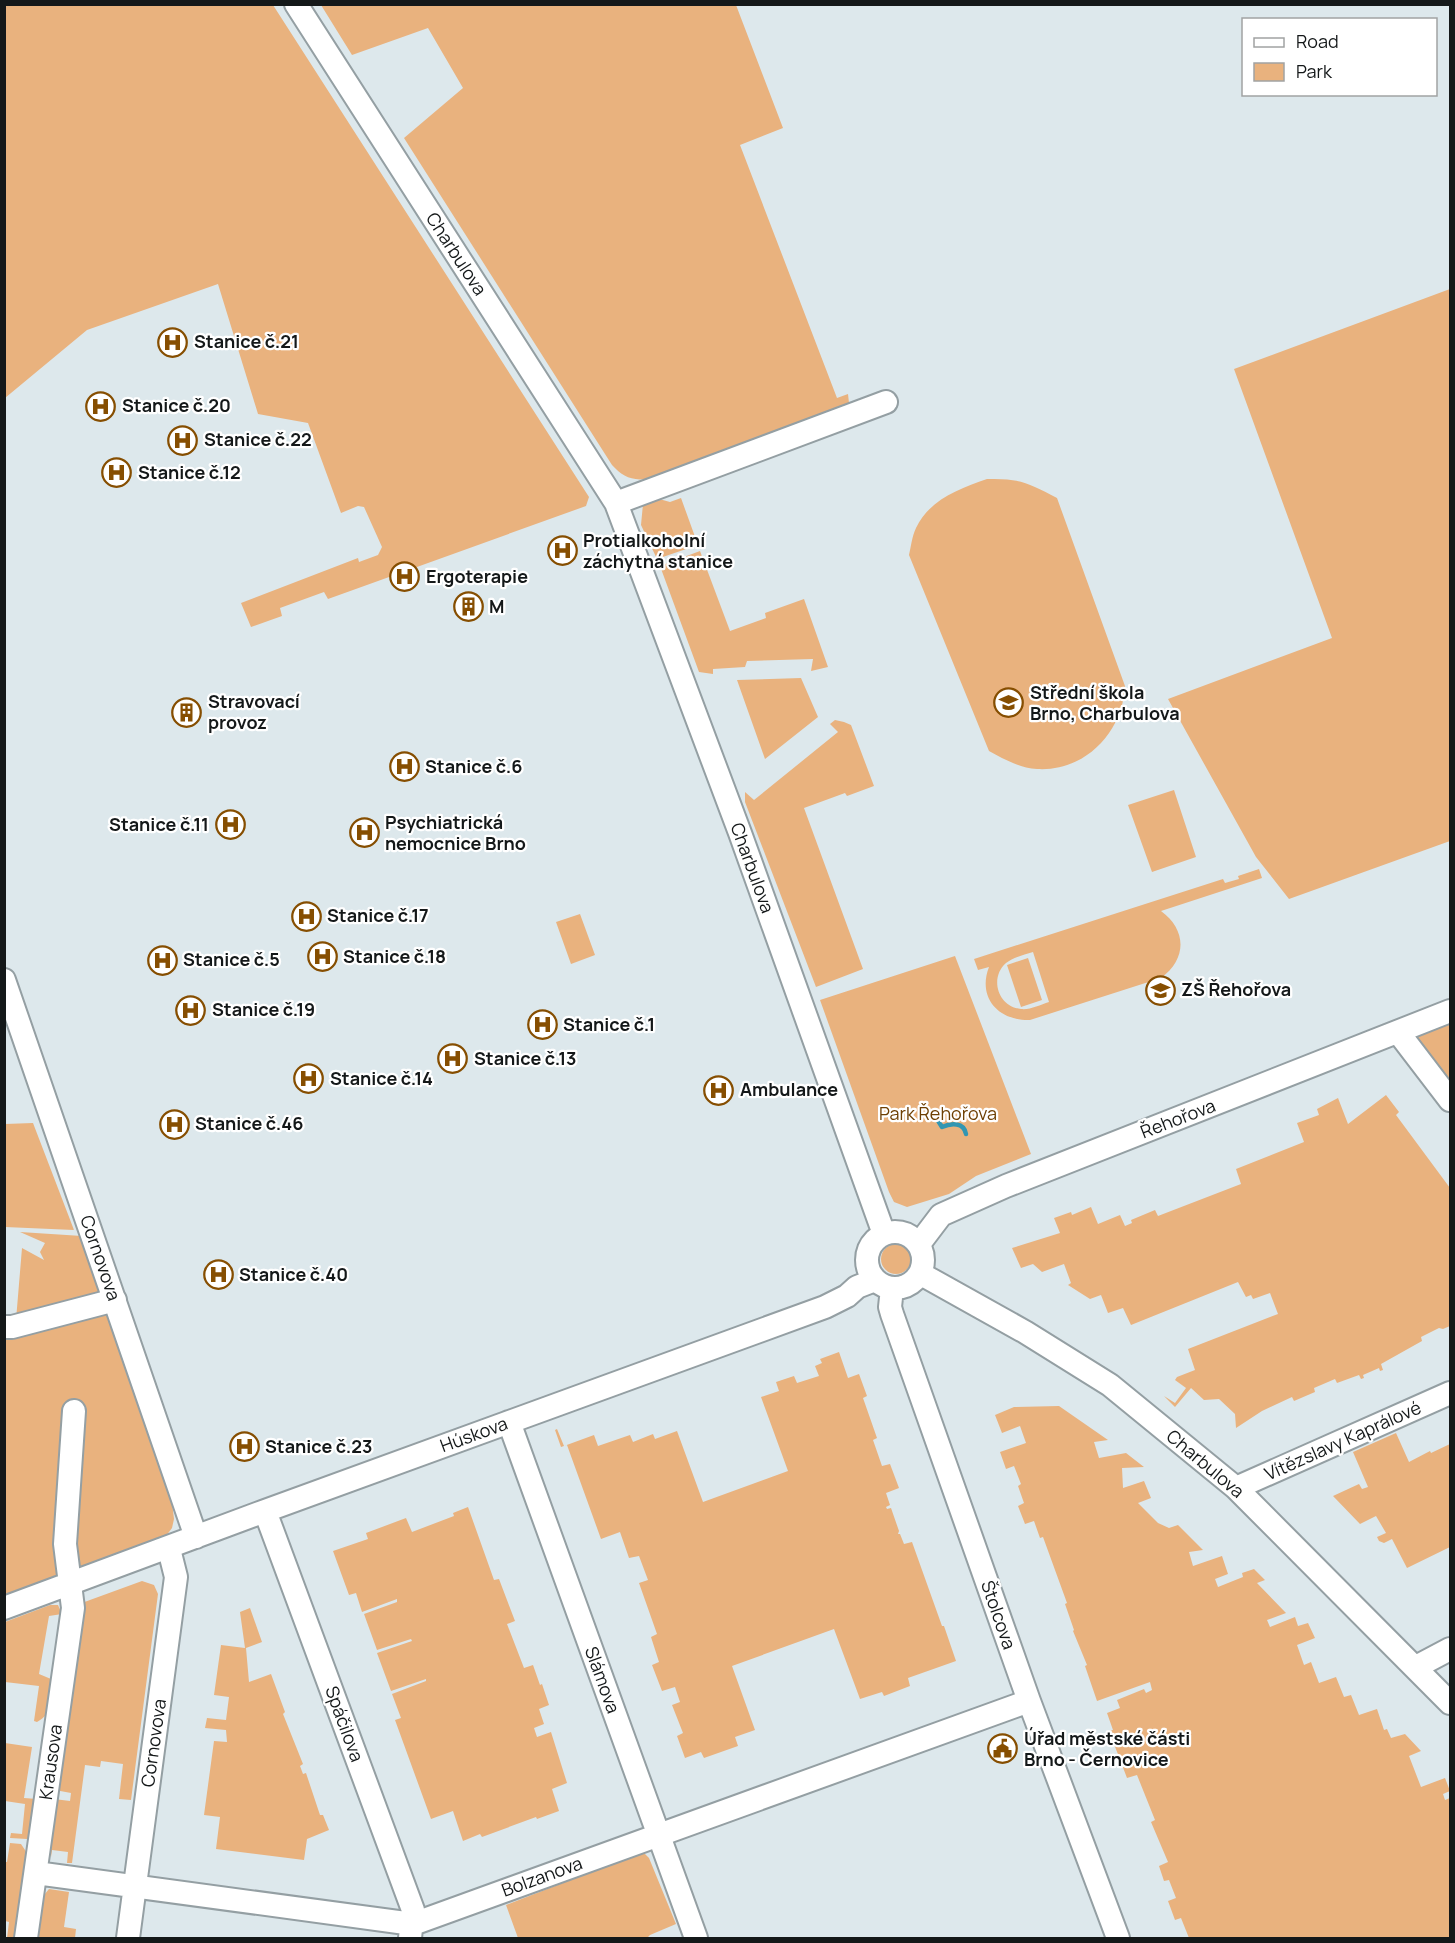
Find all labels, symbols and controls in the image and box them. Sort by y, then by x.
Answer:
legend [1242,18,1437,96]
text: Road [1296,29,1339,53]
text: Park [1296,59,1333,83]
street label: Charbulova [421,207,493,300]
hospital icon: Stanice č.21 [157,326,189,358]
place label: Stanice č.21 [194,329,299,353]
hospital icon: Stanice č.20 [85,390,117,422]
place label: Stanice č.20 [122,393,231,417]
hospital icon: Stanice č.22 [167,424,199,456]
place label: Stanice č.22 [204,427,312,451]
hospital icon: Stanice č.12 [101,457,133,489]
place label: Stanice č.12 [138,460,241,484]
place label: Protialkoholní záchytná stanice [583,528,733,573]
hospital icon: Protialkoholní záchytná stanice [546,535,578,567]
hospital icon: Ergoterapie [389,561,421,593]
place label: Ergoterapie [426,564,528,588]
building icon: M [452,591,484,623]
place label: M [489,594,504,618]
place label: Střední škola Brno, Charbulova [1030,680,1180,725]
school or university icon: Střední škola Brno, Charbulova [993,687,1025,719]
place label: Stravovací provoz [208,689,300,734]
building icon: Stravovací provoz [171,696,203,728]
hospital icon: Stanice č.6 [388,751,420,783]
place label: Stanice č.6 [425,754,522,778]
hospital icon: Stanice č.11 [214,809,246,841]
place label: Psychiatrická nemocnice Brno [385,810,526,855]
place label: Stanice č.11 [109,812,209,836]
hospital icon: Psychiatrická nemocnice Brno [348,817,380,849]
street label: Charbulova [726,819,780,916]
hospital icon: Stanice č.17 [290,900,322,932]
place label: Stanice č.17 [327,903,429,927]
hospital icon: Stanice č.18 [306,941,338,973]
hospital icon: Stanice č.5 [146,944,178,976]
place label: Stanice č.18 [343,944,446,968]
place label: Stanice č.5 [183,947,280,971]
school or university icon: ZŠ Řehořova [1144,974,1176,1006]
place label: ZŠ Řehořova [1181,977,1291,1001]
hospital icon: Stanice č.19 [175,994,207,1026]
place label: Stanice č.19 [212,997,315,1021]
hospital icon: Stanice č.1 [526,1009,558,1041]
place label: Stanice č.1 [563,1012,655,1036]
hospital icon: Stanice č.13 [437,1043,469,1075]
place label: Stanice č.13 [474,1046,576,1070]
hospital icon: Stanice č.14 [293,1063,325,1095]
place label: Stanice č.14 [330,1066,433,1090]
hospital icon: Ambulance [703,1074,735,1106]
place label: Ambulance [740,1077,838,1101]
street label: Řehořova [1137,1093,1219,1143]
park label: Park Řehořova [879,1101,997,1125]
hospital icon: Stanice č.46 [158,1108,190,1140]
place label: Stanice č.46 [195,1111,303,1135]
street label: Cornovova [75,1212,127,1303]
hospital icon: Stanice č.40 [202,1259,234,1291]
place label: Stanice č.40 [239,1262,348,1286]
street label: Vítězslavy Kaprálové [1261,1395,1425,1485]
street label: Húskova [437,1411,511,1457]
street label: Charbulova [1162,1424,1250,1503]
hospital icon: Stanice č.23 [228,1431,260,1463]
place label: Stanice č.23 [265,1434,372,1458]
street label: Štolcova [976,1577,1022,1652]
street label: Slámova [580,1643,626,1716]
street label: Spáčilova [320,1683,370,1765]
street label: Cornovova [135,1697,171,1788]
street label: Krausova [33,1723,67,1801]
place label: Úřad městské části Brno - Černovice [1024,1726,1190,1771]
public building icon: Úřad městské části Brno - Černovice [987,1733,1019,1765]
street label: Bolzanova [498,1850,585,1902]

